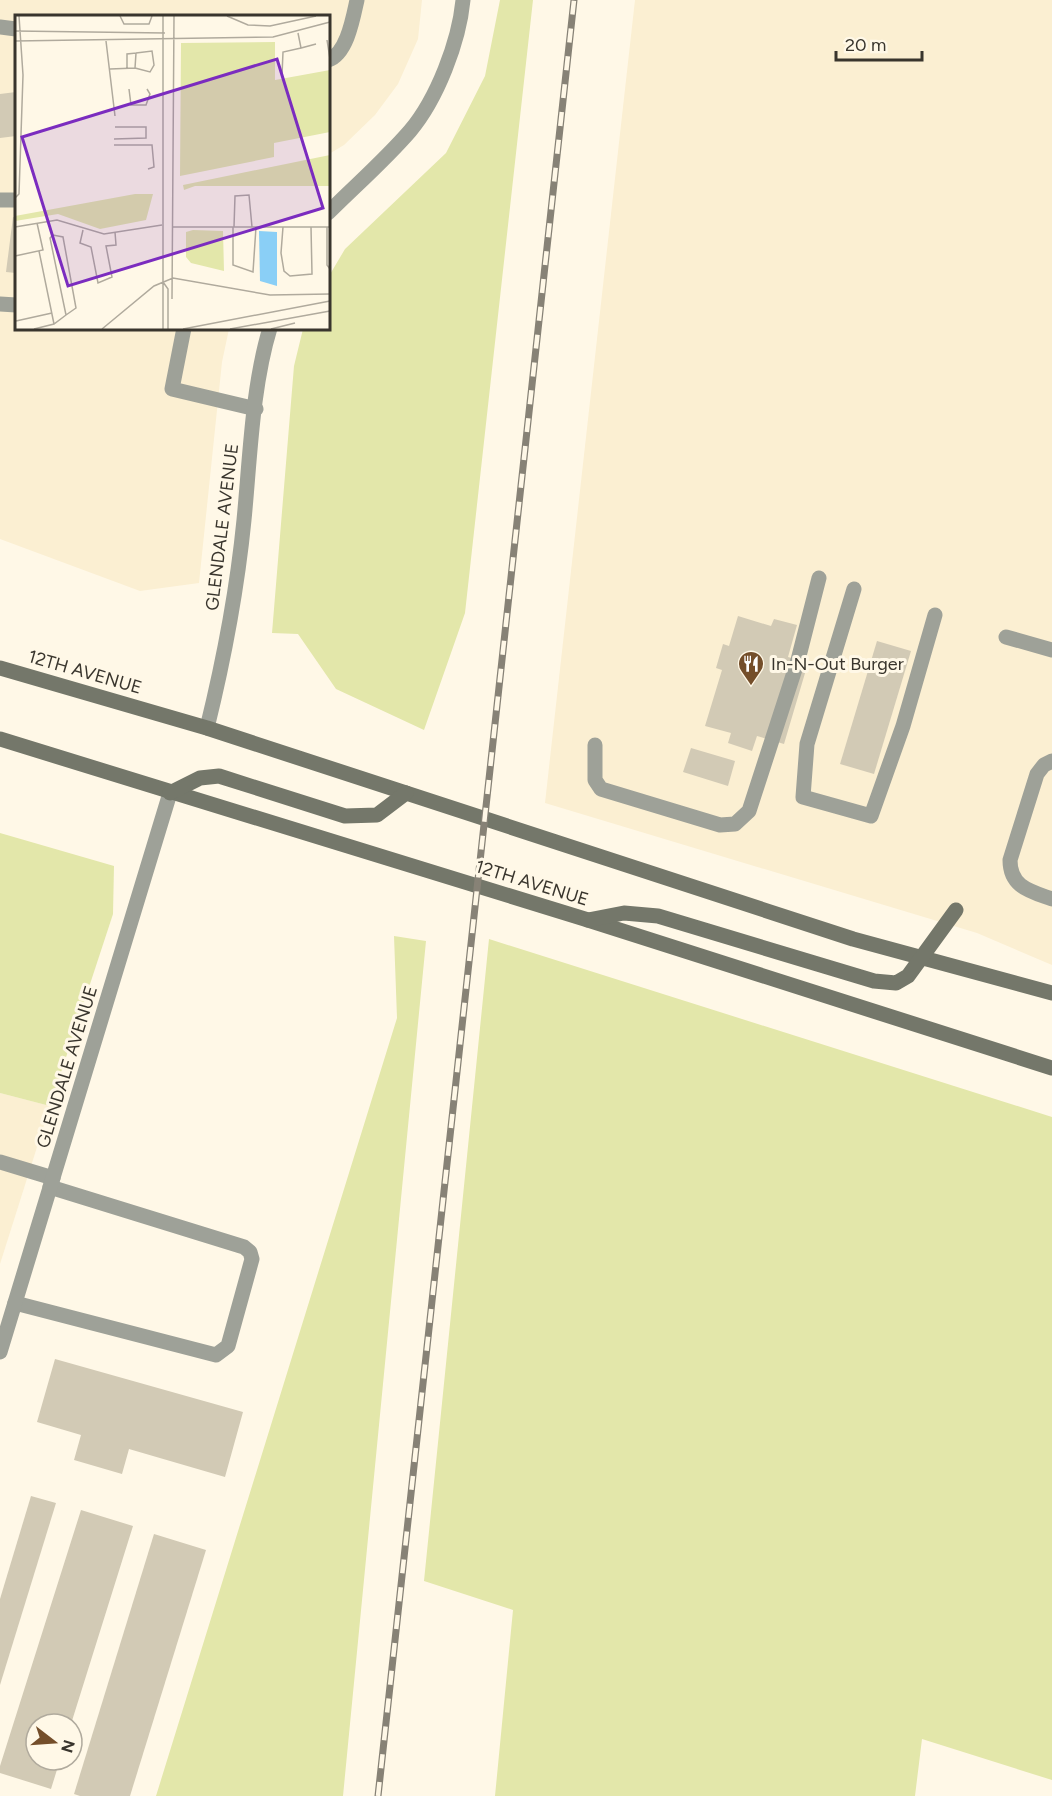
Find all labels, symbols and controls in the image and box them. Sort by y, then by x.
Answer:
inset map [15,15,330,330]
scale bar [836,24,922,62]
text: 20 m [845,34,886,56]
street label: GLENDALE AVENUE [201,442,243,612]
street label: 12TH AVENUE [26,645,144,699]
restaurant icon: In-N-Out Burger [736,649,766,687]
place label: In-N-Out Burger [771,653,904,675]
street label: 12TH AVENUE [473,855,591,911]
street label: GLENDALE AVENUE [32,983,102,1151]
north arrow [24,1712,84,1772]
text: N [57,1738,79,1755]

